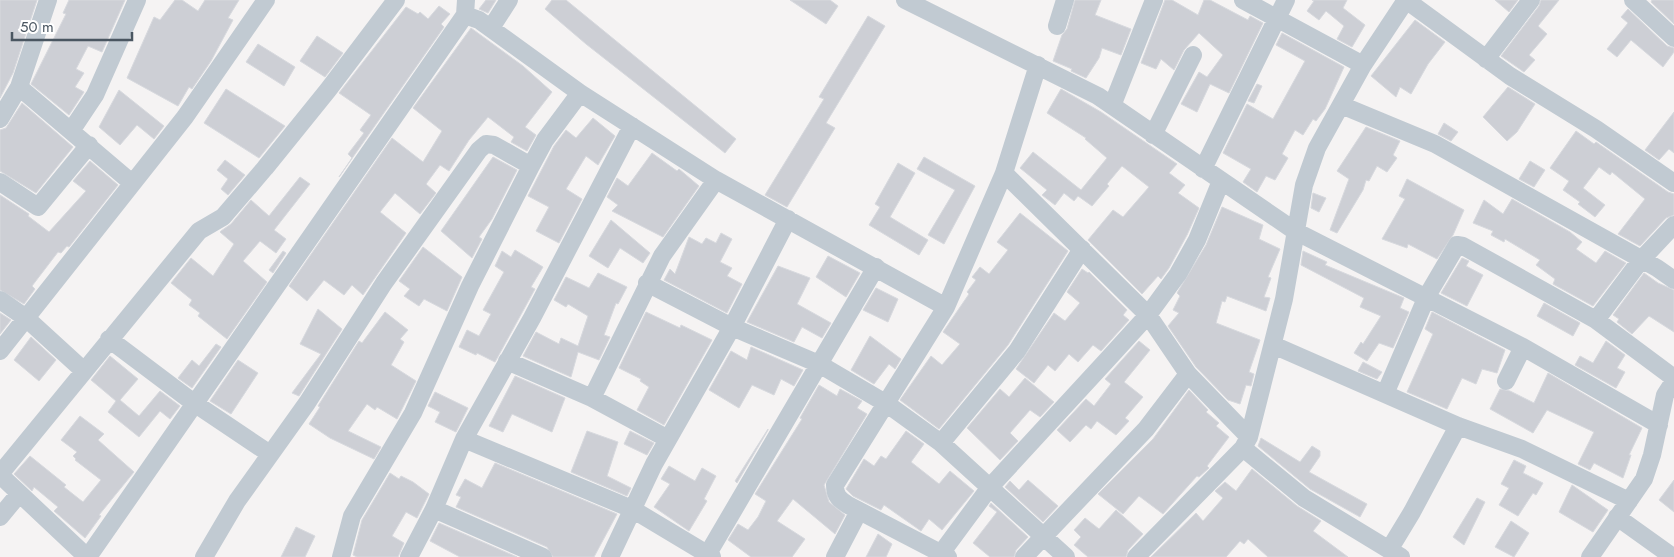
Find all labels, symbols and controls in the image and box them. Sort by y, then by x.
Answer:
scale bar [12,10,132,42]
text: 50 m [20,16,54,38]

